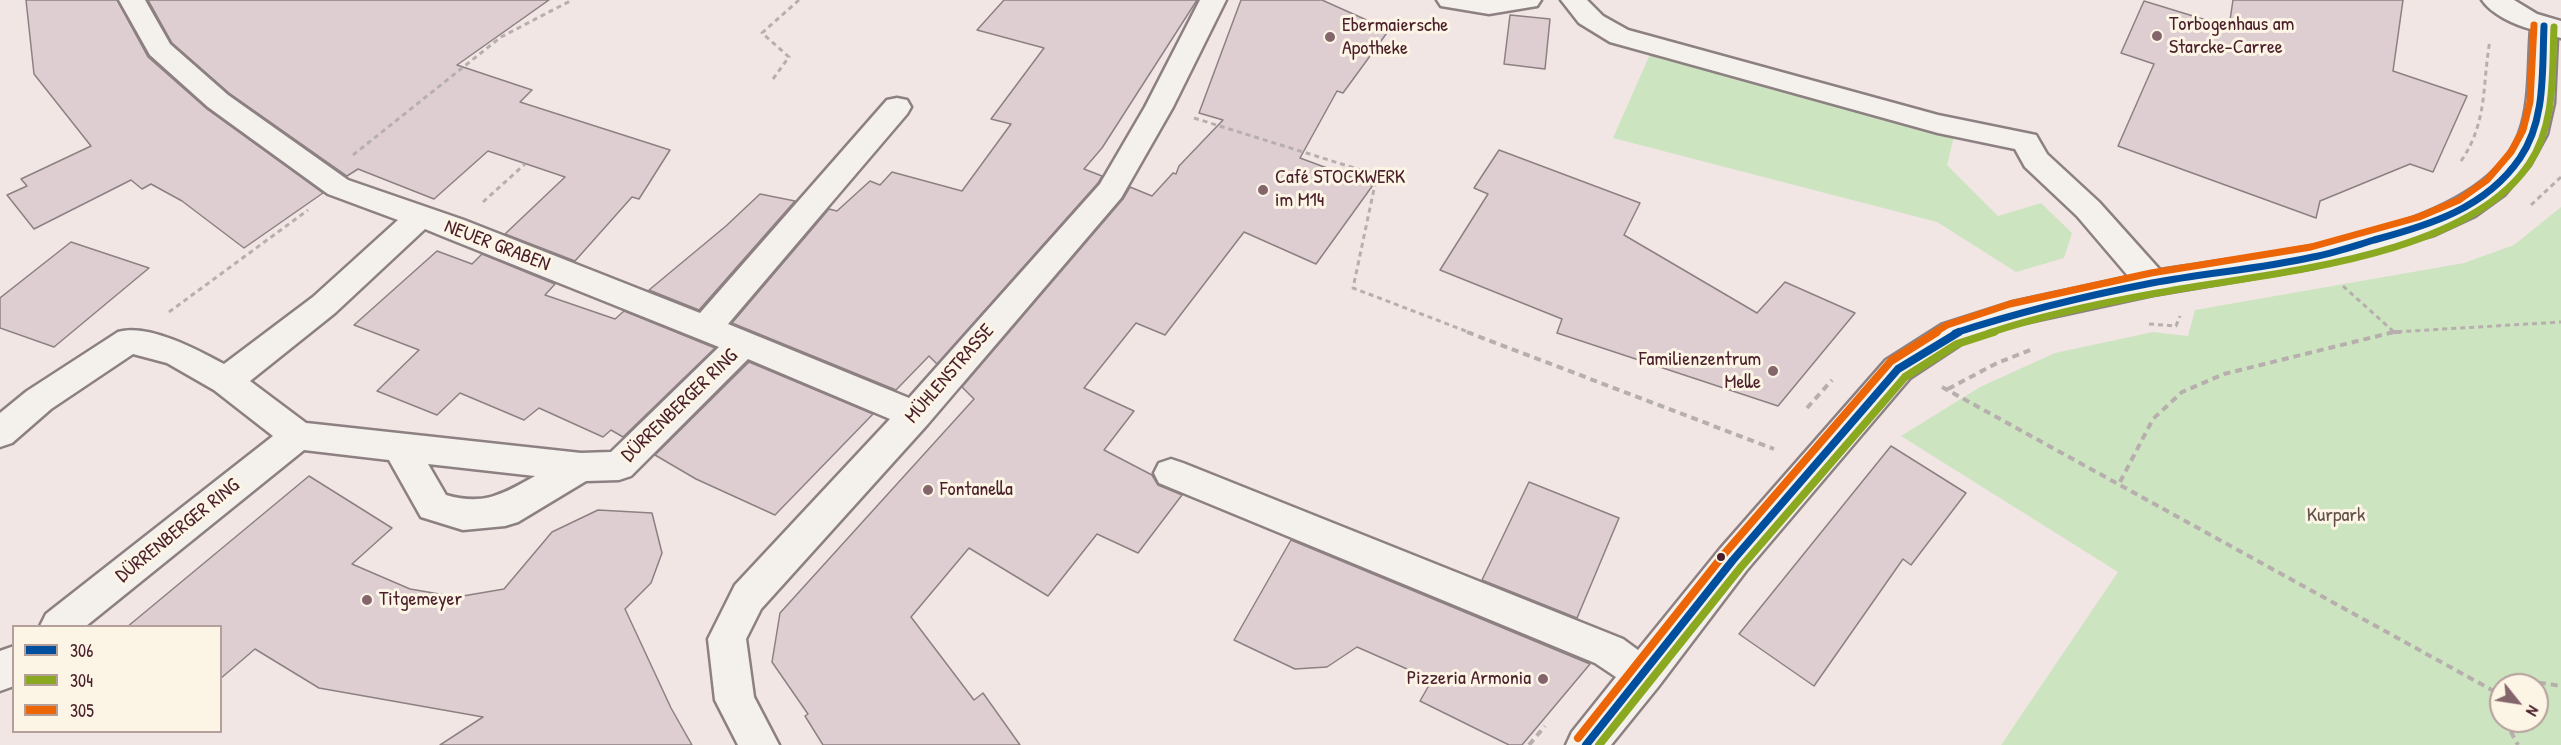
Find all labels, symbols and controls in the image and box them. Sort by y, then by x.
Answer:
place label: Torbogenhaus am Starcke-Carree [2169,13,2294,60]
place label: Ebermaiersche Apotheke [1342,14,1448,61]
marker: Torbogenhaus am Starcke-Carree [2150,29,2164,43]
marker: Ebermaiersche Apotheke [1323,30,1337,44]
place label: Café STOCKWERK im M14 [1275,166,1405,213]
marker: Café STOCKWERK im M14 [1256,183,1270,197]
street label: NEUER GRABEN [441,215,553,277]
street label: MÜHLENSTRASSE [900,319,1000,429]
street label: DÜRRENBERGER RING [617,344,743,468]
place label: Familienzentrum Melle [1639,348,1761,395]
marker: Familienzentrum Melle [1766,364,1780,378]
street label: DÜRRENBERGER RING [111,474,245,588]
place label: Fontanella [940,478,1013,502]
marker: Fontanella [921,483,935,497]
park label: Kurpark [2307,504,2365,528]
unlabelled marker [1715,551,1727,563]
place label: Titgemeyer [379,588,462,612]
marker: Titgemeyer [360,593,374,607]
legend [12,625,222,733]
text: 306 [70,638,93,663]
place label: Pizzeria Armonia [1407,667,1531,691]
text: 304 [70,668,93,693]
marker: Pizzeria Armonia [1536,672,1550,686]
north arrow [2489,673,2549,733]
text: 305 [70,698,94,723]
text: N [2521,702,2545,720]

